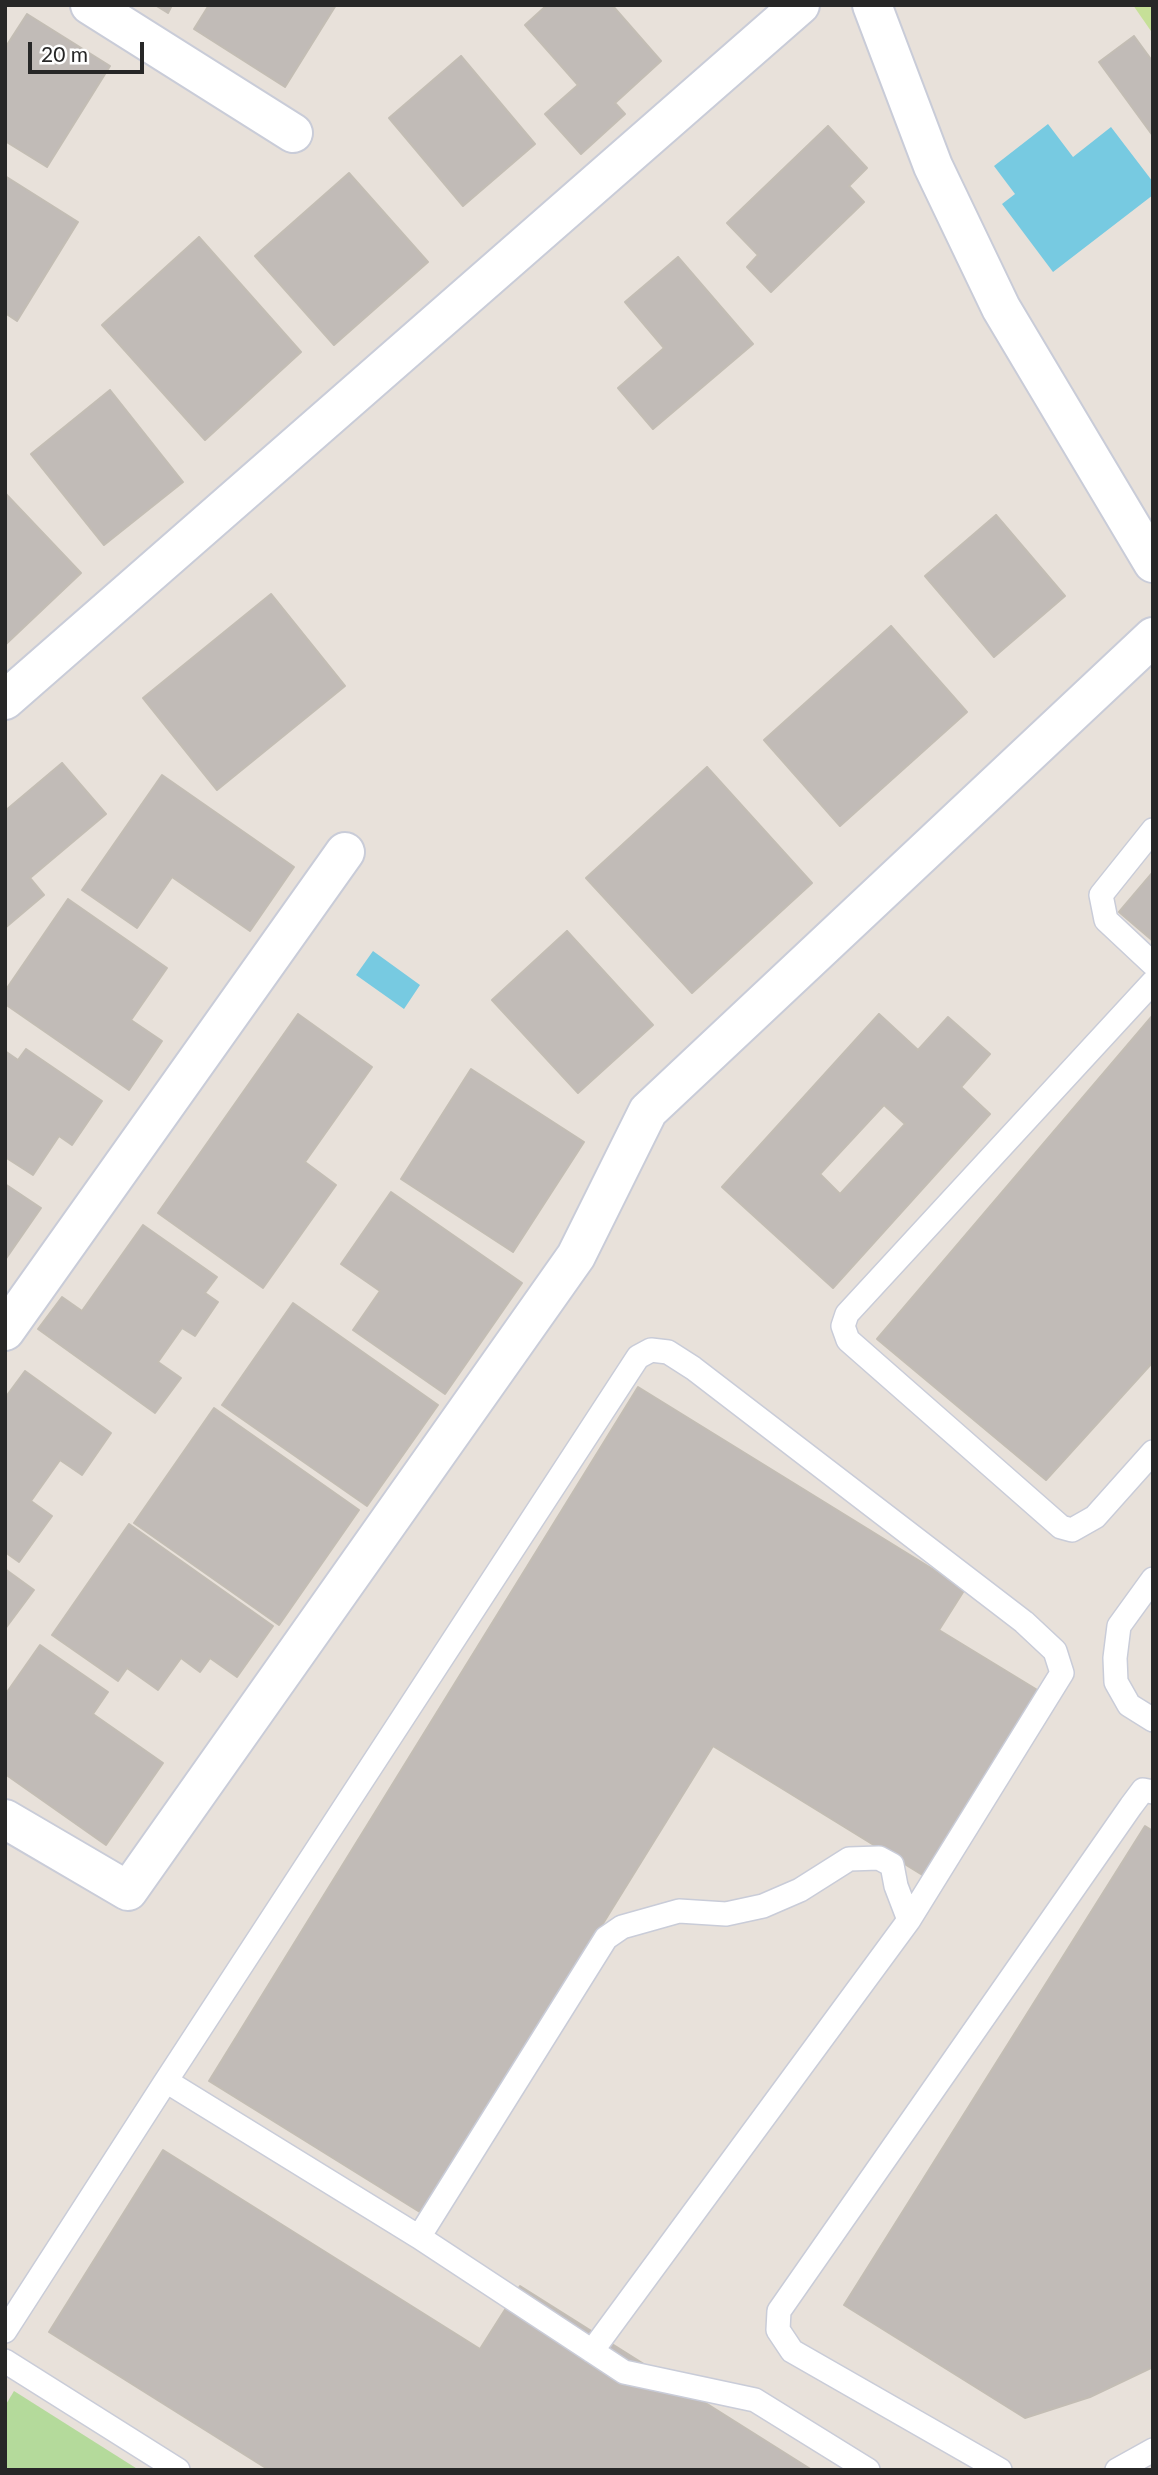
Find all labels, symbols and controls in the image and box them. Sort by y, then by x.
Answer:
scale bar [32,28,147,72]
text: 20 m [41,41,88,66]

